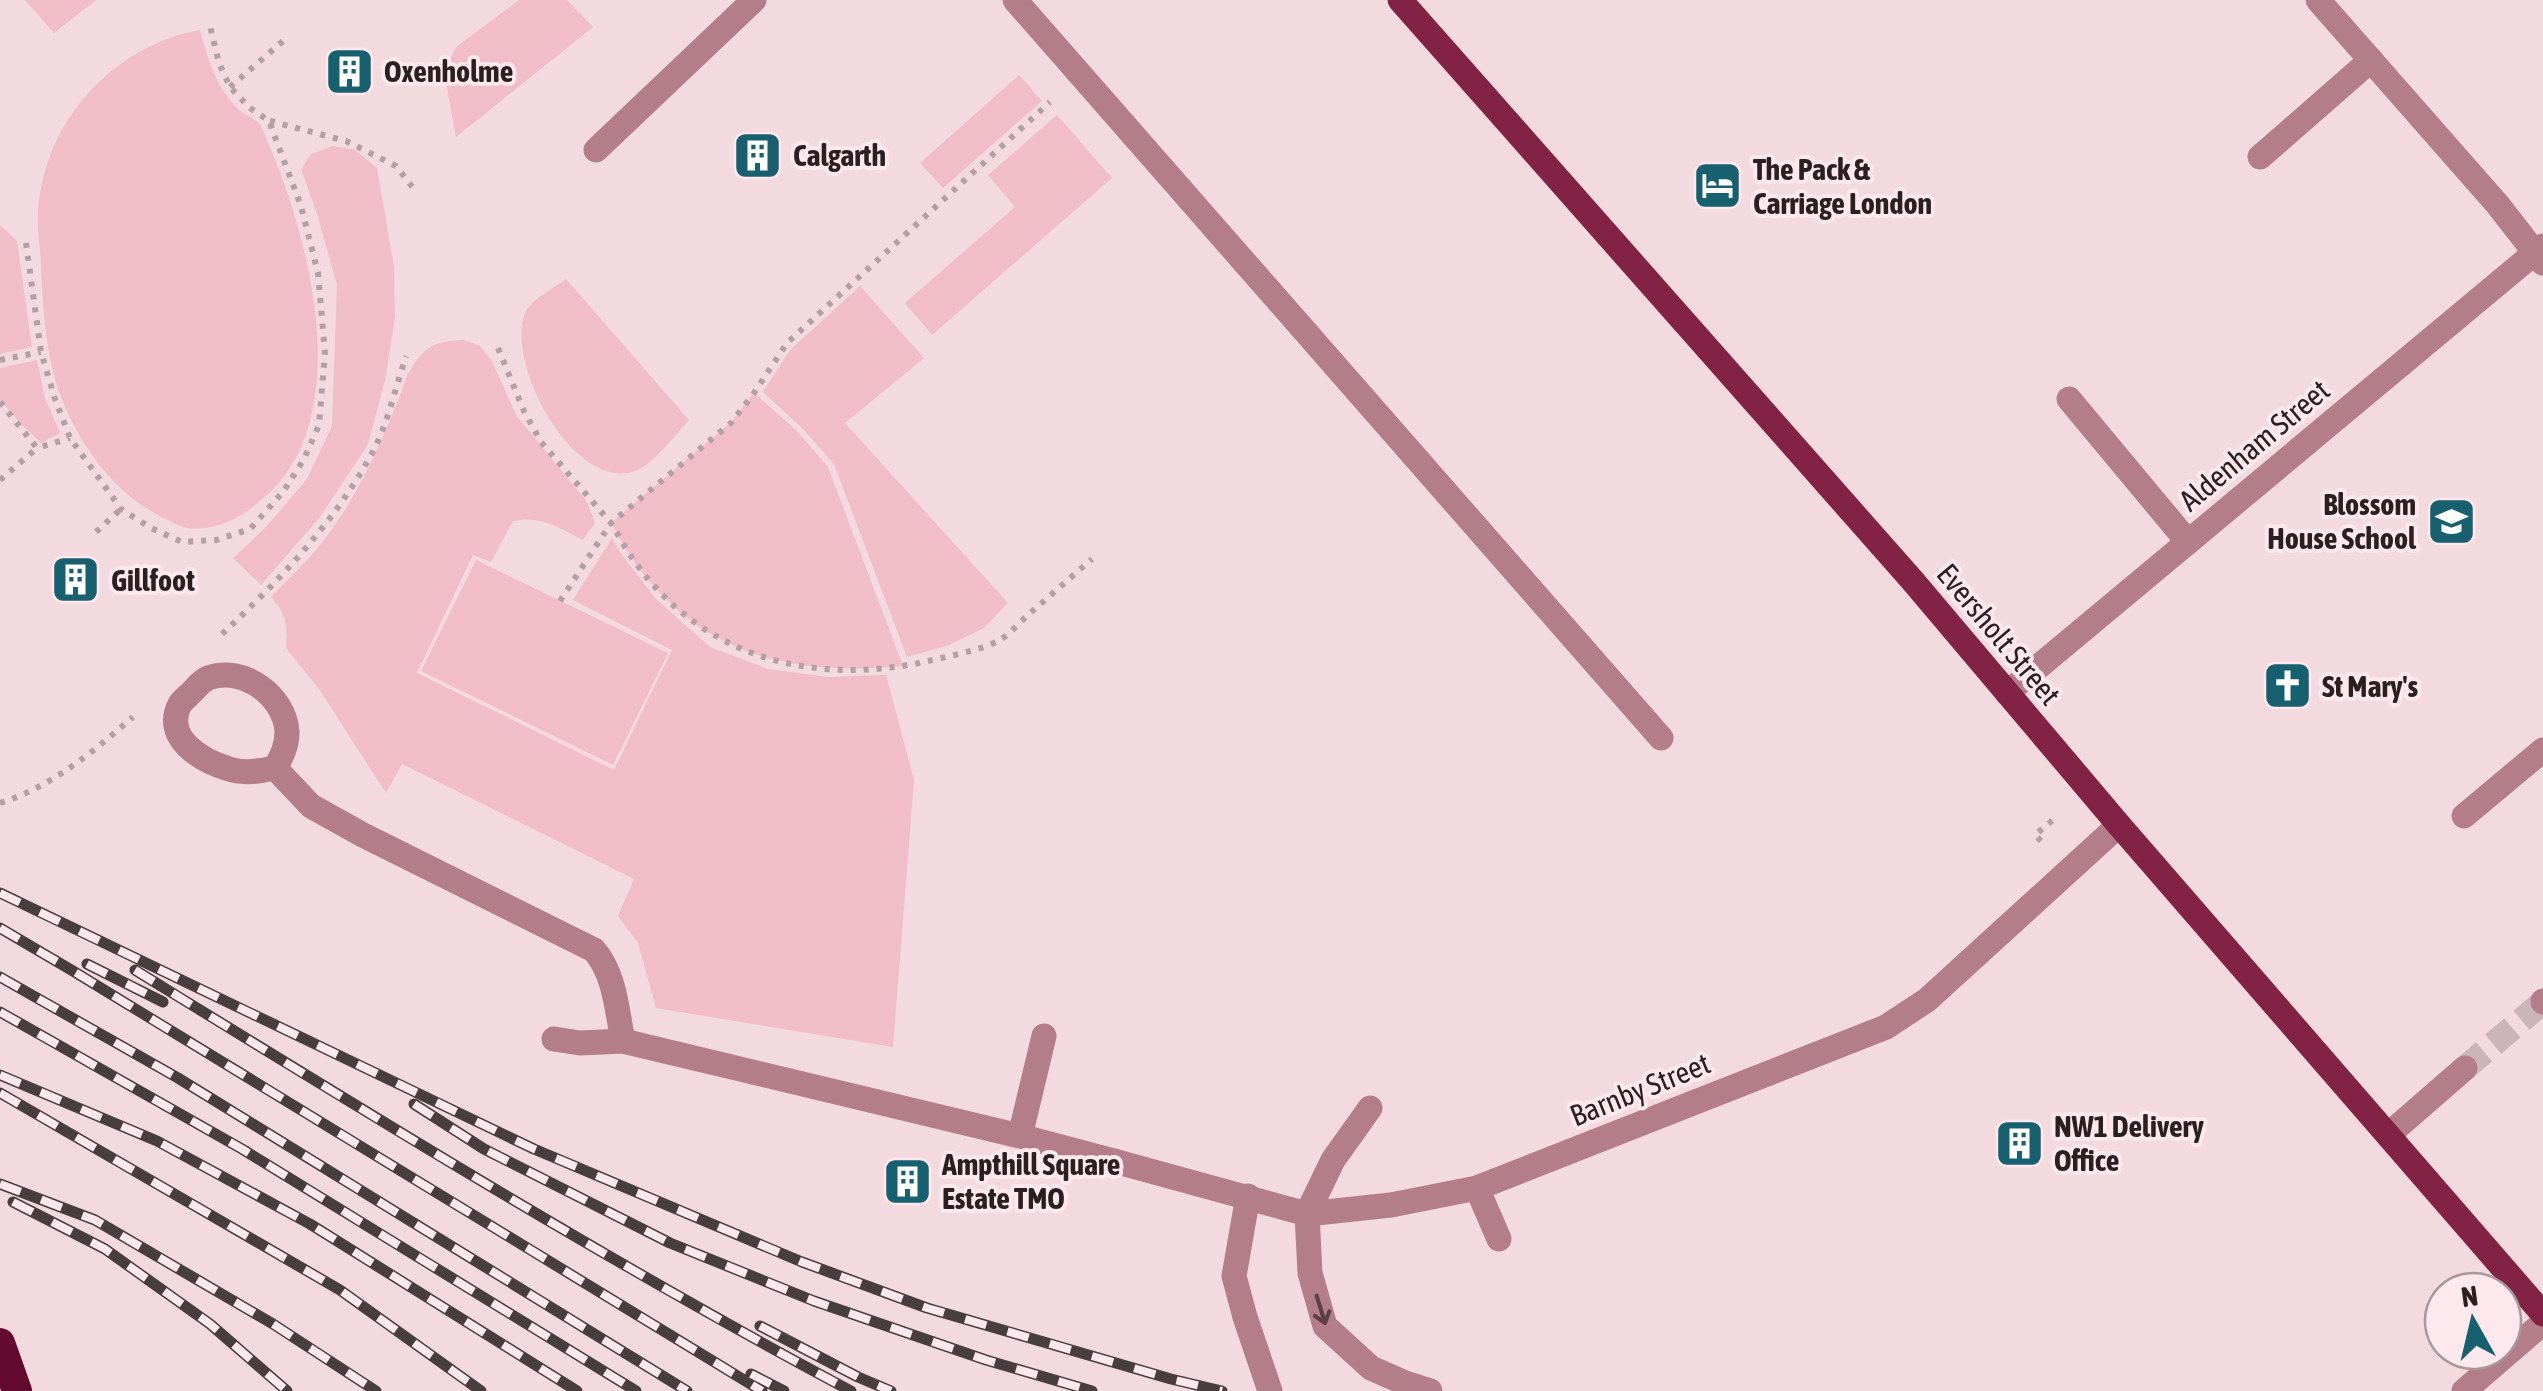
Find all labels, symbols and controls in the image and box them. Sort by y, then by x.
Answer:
building icon: Oxenholme [323,45,375,97]
place label: Oxenholme [384,54,513,88]
building icon: Calgarth [732,129,784,181]
place label: Calgarth [793,138,886,172]
place label: The Pack & Carriage London [1753,152,1932,220]
hotel icon: The Pack & Carriage London [1692,160,1744,212]
street label: Aldenham Street [2172,373,2336,517]
place label: Blossom House School [2267,487,2417,555]
school or university icon: Blossom House School [2425,495,2477,547]
building icon: Gillfoot [50,554,102,606]
street label: Eversholt Street [1930,557,2068,711]
place label: Gillfoot [111,563,195,597]
church icon: St Mary's [2261,660,2313,712]
place label: St Mary's [2322,669,2419,703]
street label: Barnby Street [1565,1046,1715,1132]
place label: NW1 Delivery Office [2054,1109,2204,1177]
building icon: NW1 Delivery Office [1993,1117,2045,1169]
place label: Ampthill Square Estate TMO [941,1147,1120,1215]
building icon: Ampthill Square Estate TMO [881,1155,933,1207]
north arrow [2423,1271,2523,1371]
text: N [2459,1279,2480,1313]
one-way arrow [1313,1293,1331,1325]

